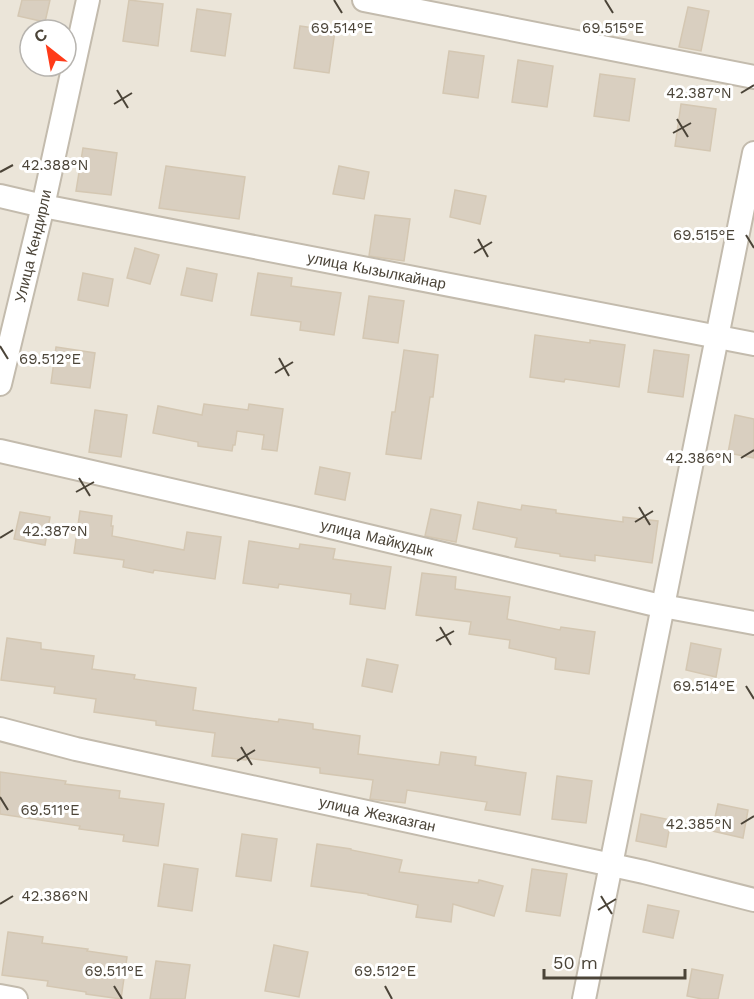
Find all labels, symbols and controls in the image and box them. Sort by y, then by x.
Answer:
north arrow [18,18,78,78]
text: 69.514°E [311,19,373,37]
text: 69.515°E [582,19,644,37]
text: С [31,24,51,47]
text: 42.387°N [666,84,732,102]
text: 42.388°N [21,156,89,174]
street label: Улица Кендирли [11,188,55,304]
text: 69.515°E [673,226,735,244]
street label: улица Кызылкайнар [306,248,448,293]
text: 69.512°E [19,350,81,368]
text: 42.386°N [666,449,732,467]
street label: улица Майкудык [319,516,436,560]
text: 42.387°N [22,522,88,540]
text: 69.514°E [673,677,735,695]
street label: улица Жезказган [317,793,437,836]
text: 69.511°E [20,801,80,819]
text: 42.385°N [666,815,732,833]
text: 42.386°N [22,887,88,905]
scale bar [544,942,685,980]
text: 50 m [553,952,598,973]
text: 69.511°E [84,962,144,980]
text: 69.512°E [354,962,416,980]

